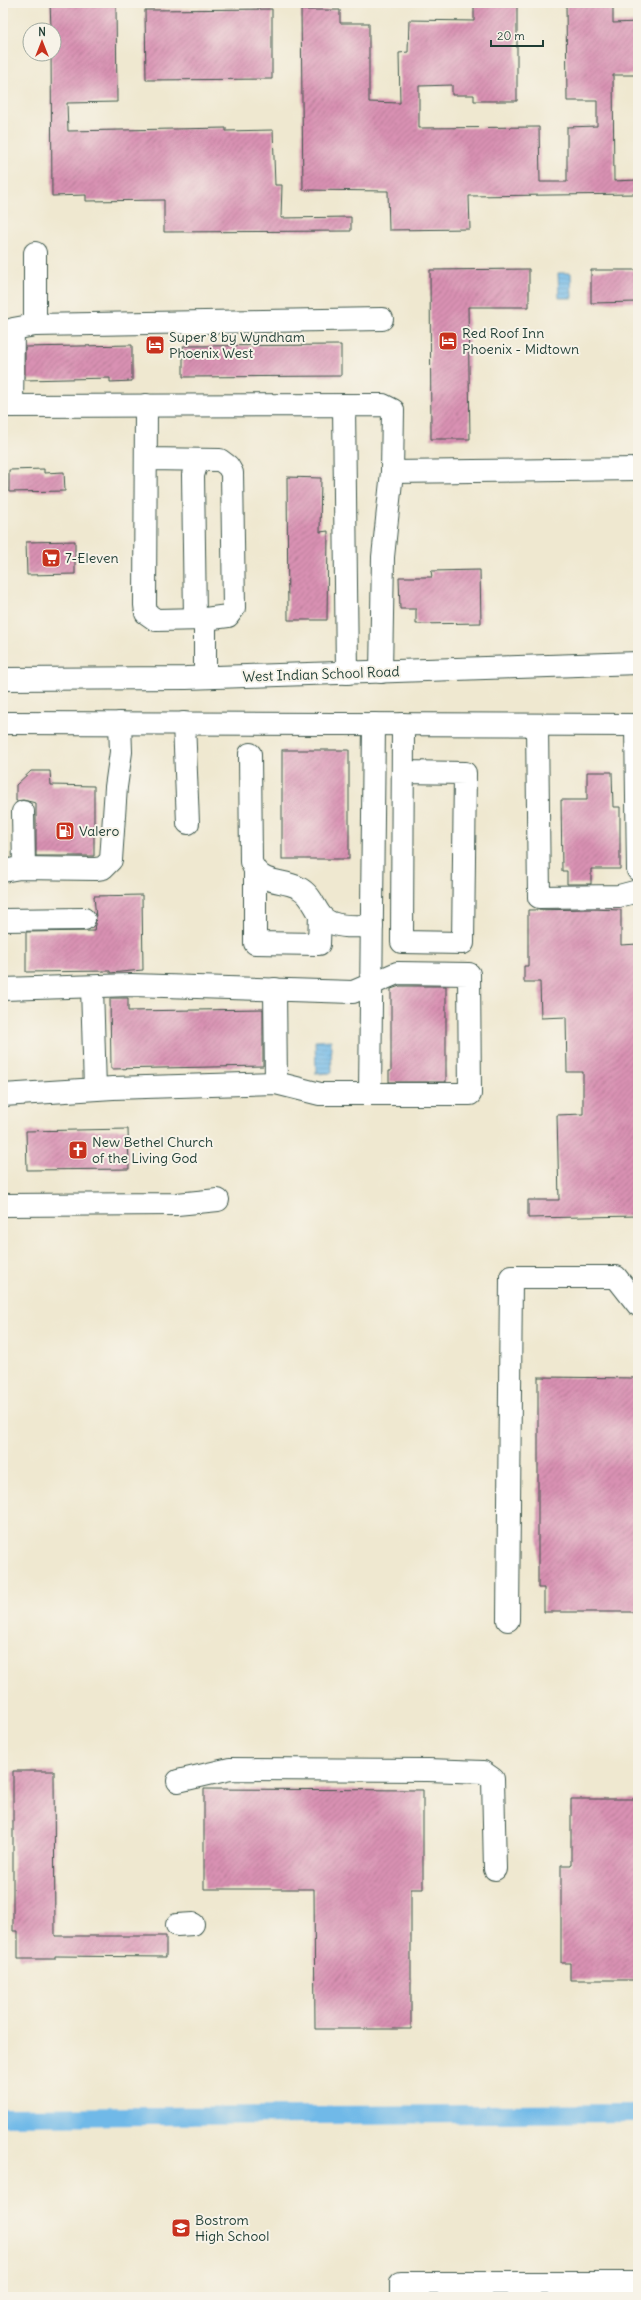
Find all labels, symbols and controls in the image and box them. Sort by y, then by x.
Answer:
north arrow [22,22,62,62]
scale bar [491,22,543,48]
text: N [38,25,46,39]
text: 20 m [497,28,525,43]
place label: Red Roof Inn Phoenix - Midtown [462,324,579,358]
place label: Super 8 by Wyndham Phoenix West [169,328,305,362]
hotel icon: Red Roof Inn Phoenix - Midtown [437,330,459,352]
hotel icon: Super 8 by Wyndham Phoenix West [144,334,166,356]
supermarket icon: 7-Eleven [40,547,62,569]
place label: 7-Eleven [65,549,119,567]
street label: West Indian School Road [242,662,400,686]
fuel station icon: Valero [54,820,76,842]
place label: Valero [79,822,119,840]
place label: New Bethel Church of the Living God [92,1133,213,1167]
church icon: New Bethel Church of the Living God [67,1139,89,1161]
place label: Bostrom High School [195,2211,269,2245]
school or university icon: Bostrom High School [170,2217,192,2239]

